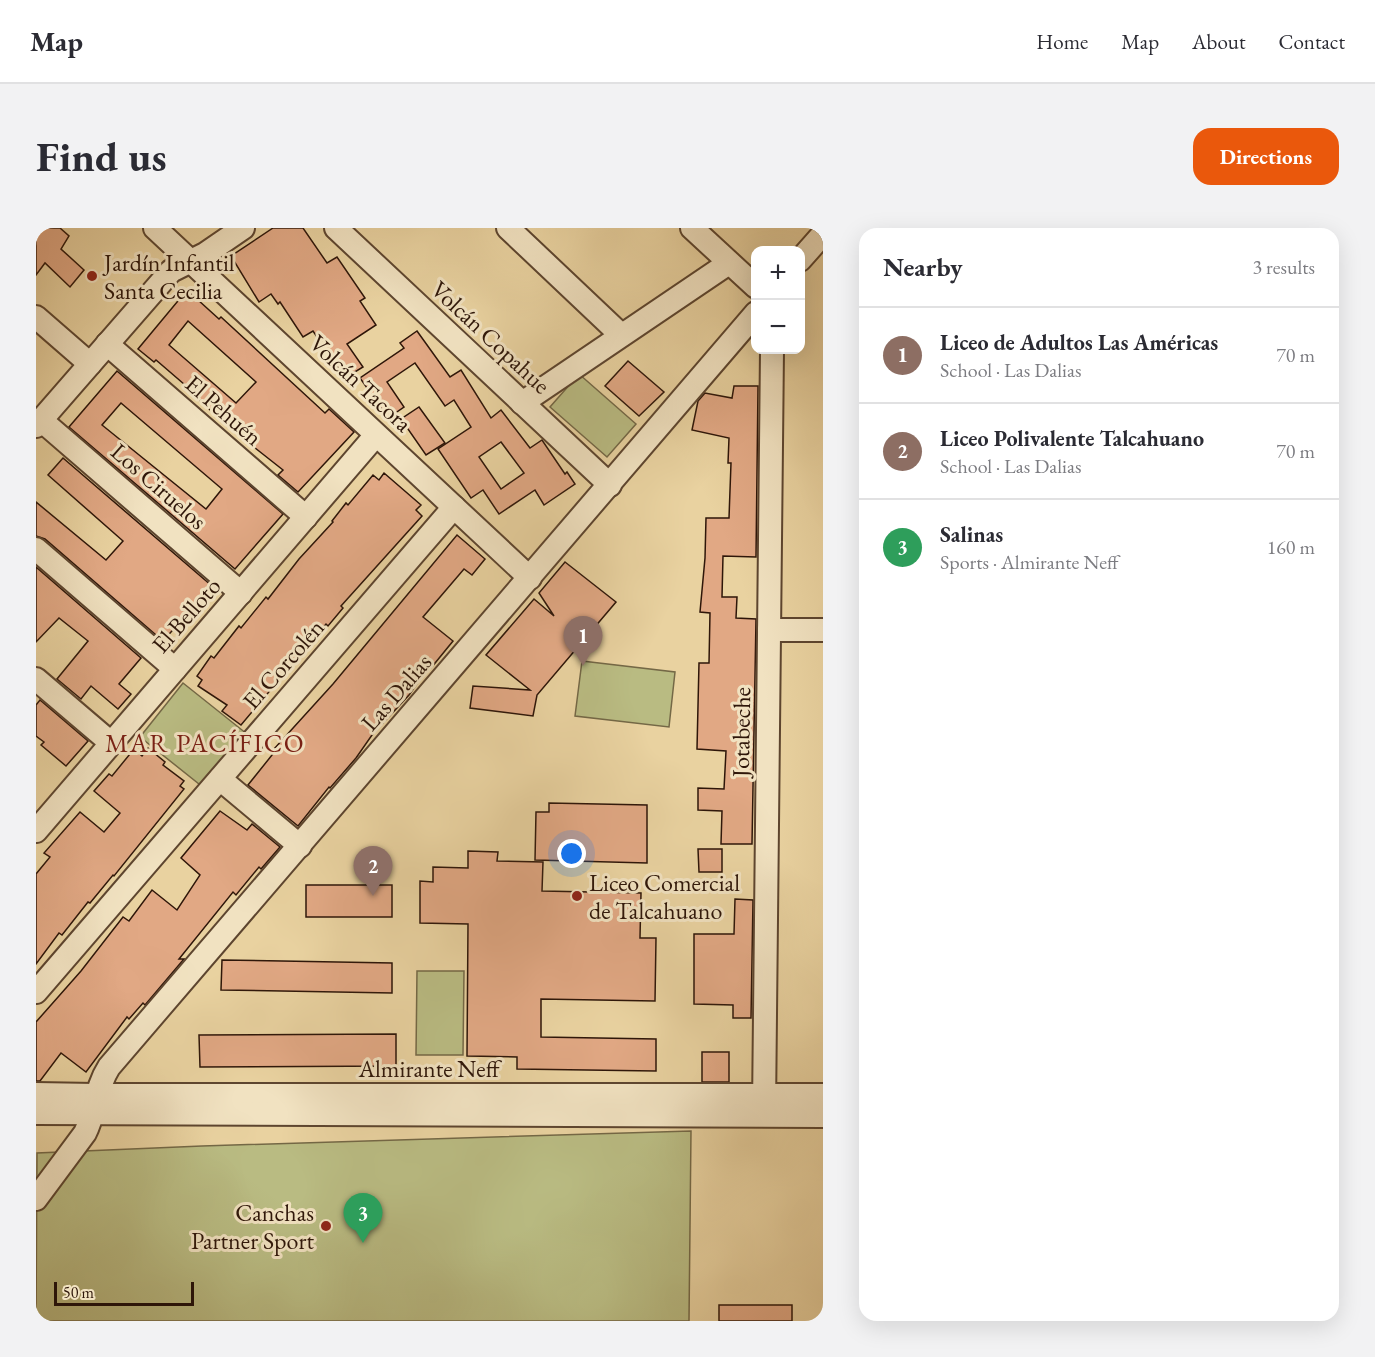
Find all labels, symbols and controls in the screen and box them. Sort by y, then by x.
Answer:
text: Map [30,23,83,59]
text: Home [1036,28,1088,55]
text: Map [1121,28,1159,55]
text: About [1192,28,1245,55]
text: Contact [1278,28,1345,55]
button: Directions [1193,128,1339,185]
text: Find us [36,129,167,184]
map controls [751,246,805,354]
button: + [751,246,805,300]
place label: Jardín Infantil Santa Cecilia [102,247,235,306]
text: Nearby [883,250,963,284]
text: 3 results [1252,254,1315,280]
marker: Jardín Infantil Santa Cecilia [85,269,99,283]
street label: Volcán Copahue [425,274,557,400]
button: − [751,300,805,354]
street label: Volcán Tacora [303,328,419,439]
text: Liceo de Adultos Las Américas [940,328,1218,357]
text: 1 [897,342,908,368]
text: 70 m [1276,342,1315,368]
text: School · Las Dalias [940,357,1081,383]
street label: El Pehuén [179,368,269,452]
text: Liceo Polivalente Talcahuano [940,424,1204,453]
street label: Los Ciruelos [105,436,213,536]
text: 2 [897,438,908,464]
text: 70 m [1276,438,1315,464]
text: School · Las Dalias [940,453,1081,479]
text: Salinas [940,520,1003,549]
text: 3 [897,534,908,560]
text: 160 m [1267,534,1315,560]
text: Sports · Almirante Neff [940,549,1119,575]
street label: El Belloto [145,571,227,659]
street label: El Corcolén [235,612,331,716]
pin: 1 [564,616,602,666]
street label: Las Dalias [354,647,438,737]
street label: Jotabeche [725,687,757,779]
district label: MAR PACÍFICO [105,726,305,760]
your location [557,839,586,868]
pin: 2 [354,846,392,896]
place label: Liceo Comercial de Talcahuano [589,867,740,926]
marker: Liceo Comercial de Talcahuano [570,889,584,903]
street label: Almirante Neff [357,1053,503,1084]
pin: 3 [344,1194,382,1243]
place label: Canchas Partner Sport [191,1197,314,1256]
marker: Canchas Partner Sport [319,1219,333,1233]
scale bar [54,1279,194,1306]
text: 50 m [63,1282,94,1303]

